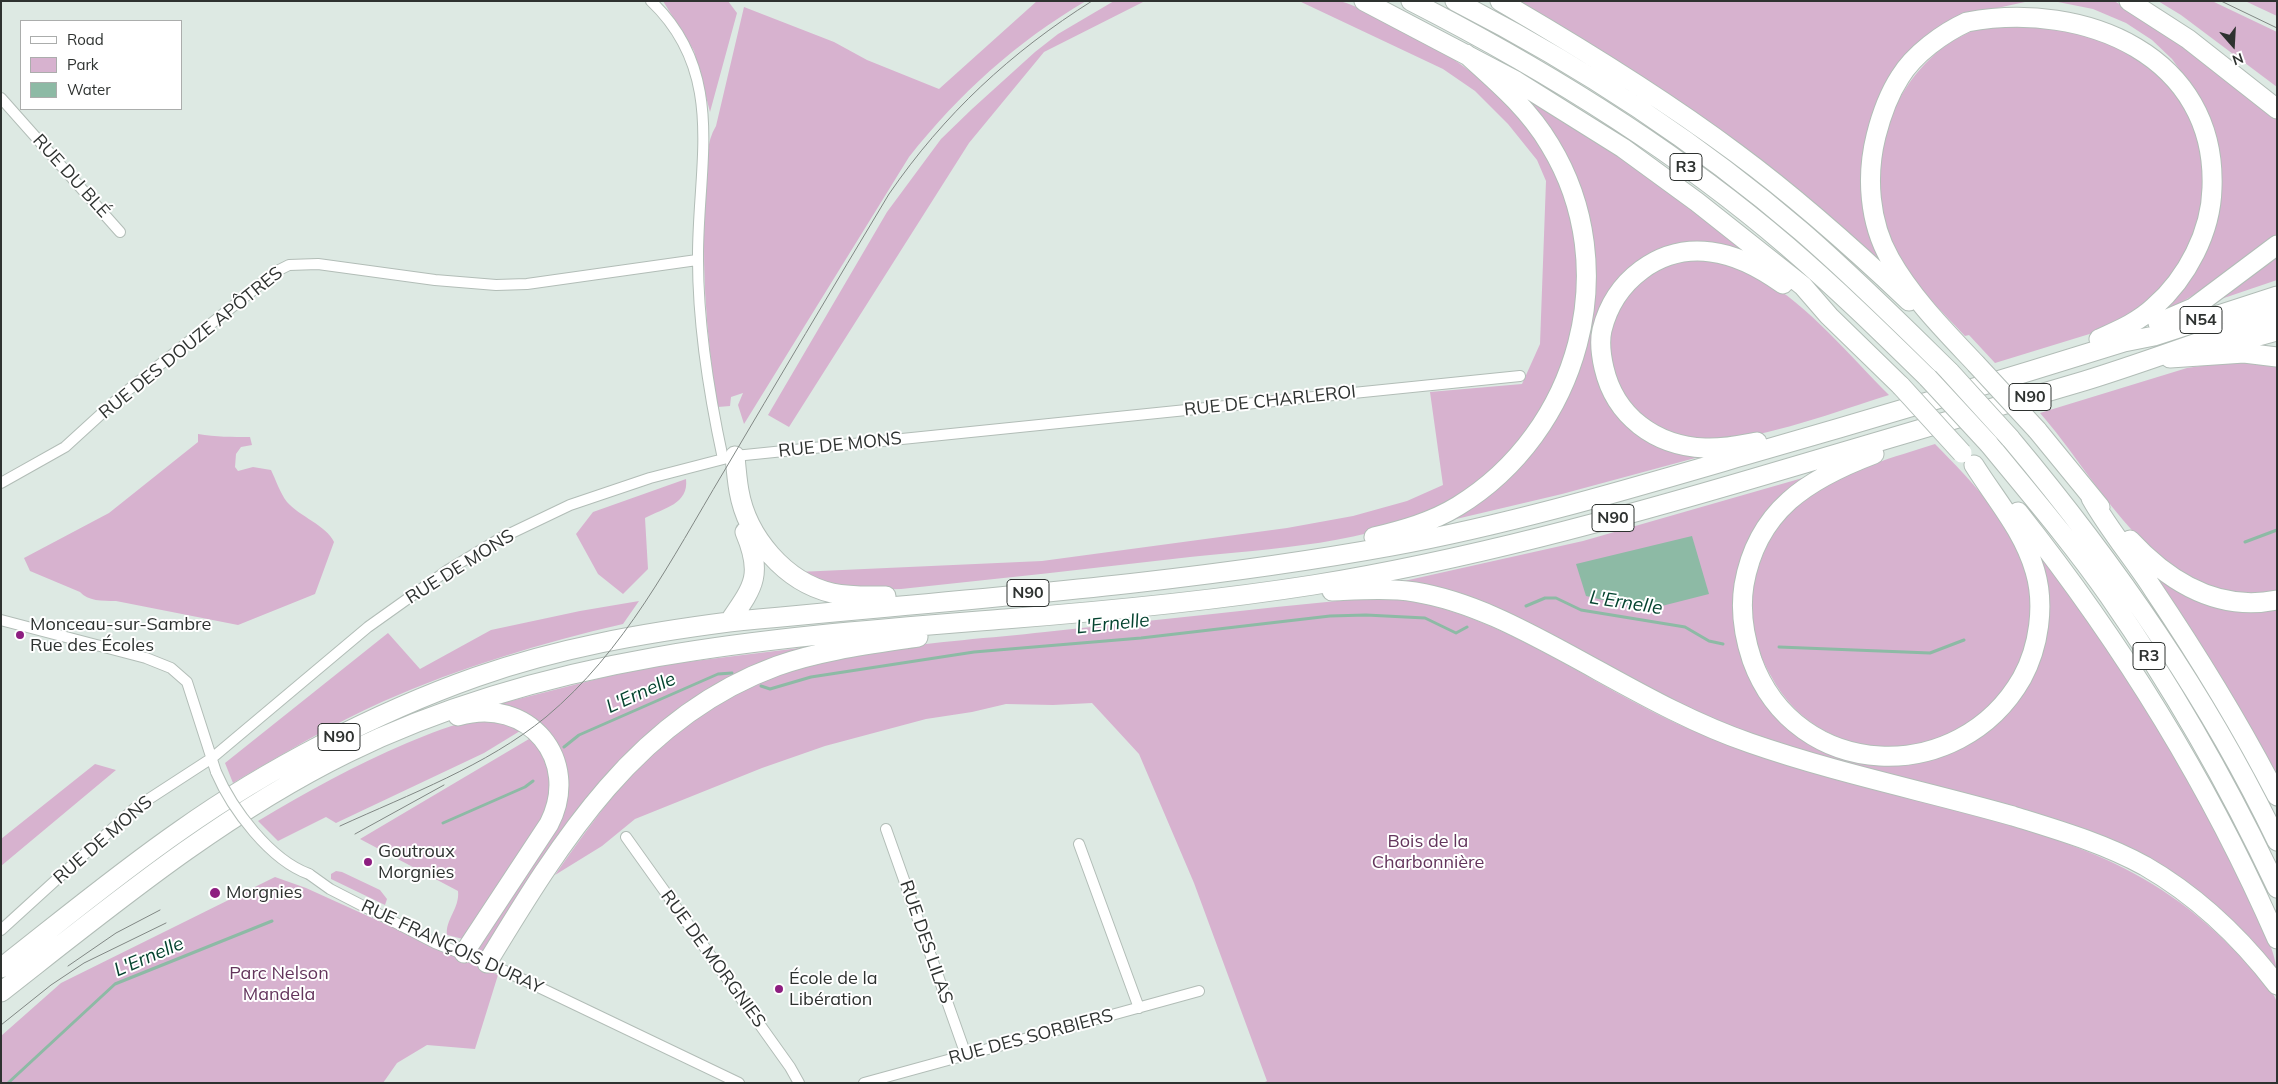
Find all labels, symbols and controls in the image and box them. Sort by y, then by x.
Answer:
legend [20,20,182,110]
north arrow [2208,20,2258,70]
text: Road [67,30,104,49]
text: N [2230,49,2246,69]
text: Park [67,55,99,74]
text: Water [67,80,111,99]
street label: RUE DU BLÉ [28,130,114,222]
road number: R3 [1670,154,1702,180]
street label: RUE DES DOUZE APÔTRES [95,262,287,424]
road number: N54 [2180,306,2222,334]
street label: RUE DE CHARLEROI [1183,381,1357,421]
road number: N90 [2009,384,2051,411]
street label: RUE DE MONS [777,428,903,462]
road number: N90 [1592,504,1634,532]
street label: RUE DE MONS [402,525,518,609]
road number: N90 [1007,580,1049,606]
water label: L'Ernelle [1588,586,1664,620]
water label: L'Ernelle [1075,609,1151,639]
place label: Monceau-sur-Sambre Rue des Écoles [30,614,211,656]
marker: Monceau-sur-Sambre Rue des Écoles [14,629,26,641]
road number: R3 [2133,642,2165,669]
water label: L'Ernelle [603,668,679,718]
road number: N90 [318,724,360,750]
street label: RUE DE MONS [49,791,157,889]
park label: Bois de la Charbonnière [1372,831,1484,874]
place label: Goutroux Morgnies [378,841,455,884]
marker: Goutroux Morgnies [362,856,374,868]
street label: RUE DES LILAS [895,878,957,1006]
place label: Morgnies [226,882,303,904]
marker: Morgnies [208,886,222,900]
street label: RUE DE MORGNIES [656,886,770,1032]
street label: RUE FRANÇOIS DURAY [358,895,546,999]
water label: L'Ernelle [111,932,187,982]
park label: Parc Nelson Mandela [229,963,329,1006]
place label: École de la Libération [789,968,878,1011]
marker: École de la Libération [773,983,785,995]
street label: RUE DES SORBIERS [946,1005,1116,1069]

